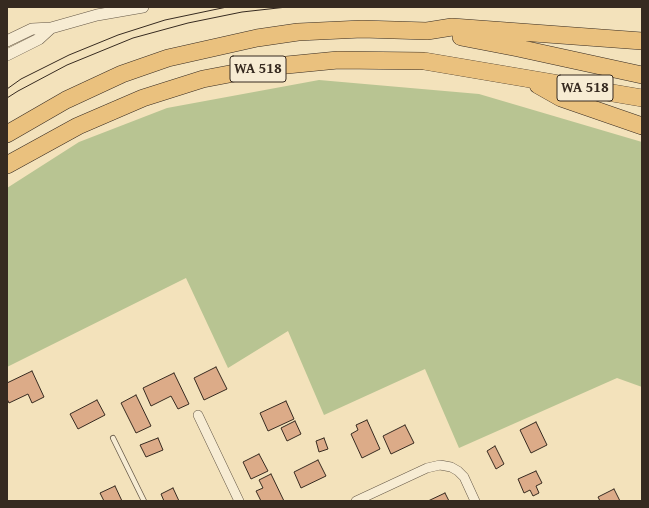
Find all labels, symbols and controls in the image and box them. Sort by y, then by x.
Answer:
road number: WA 518 [230,56,286,82]
road number: WA 518 [557,75,613,101]

